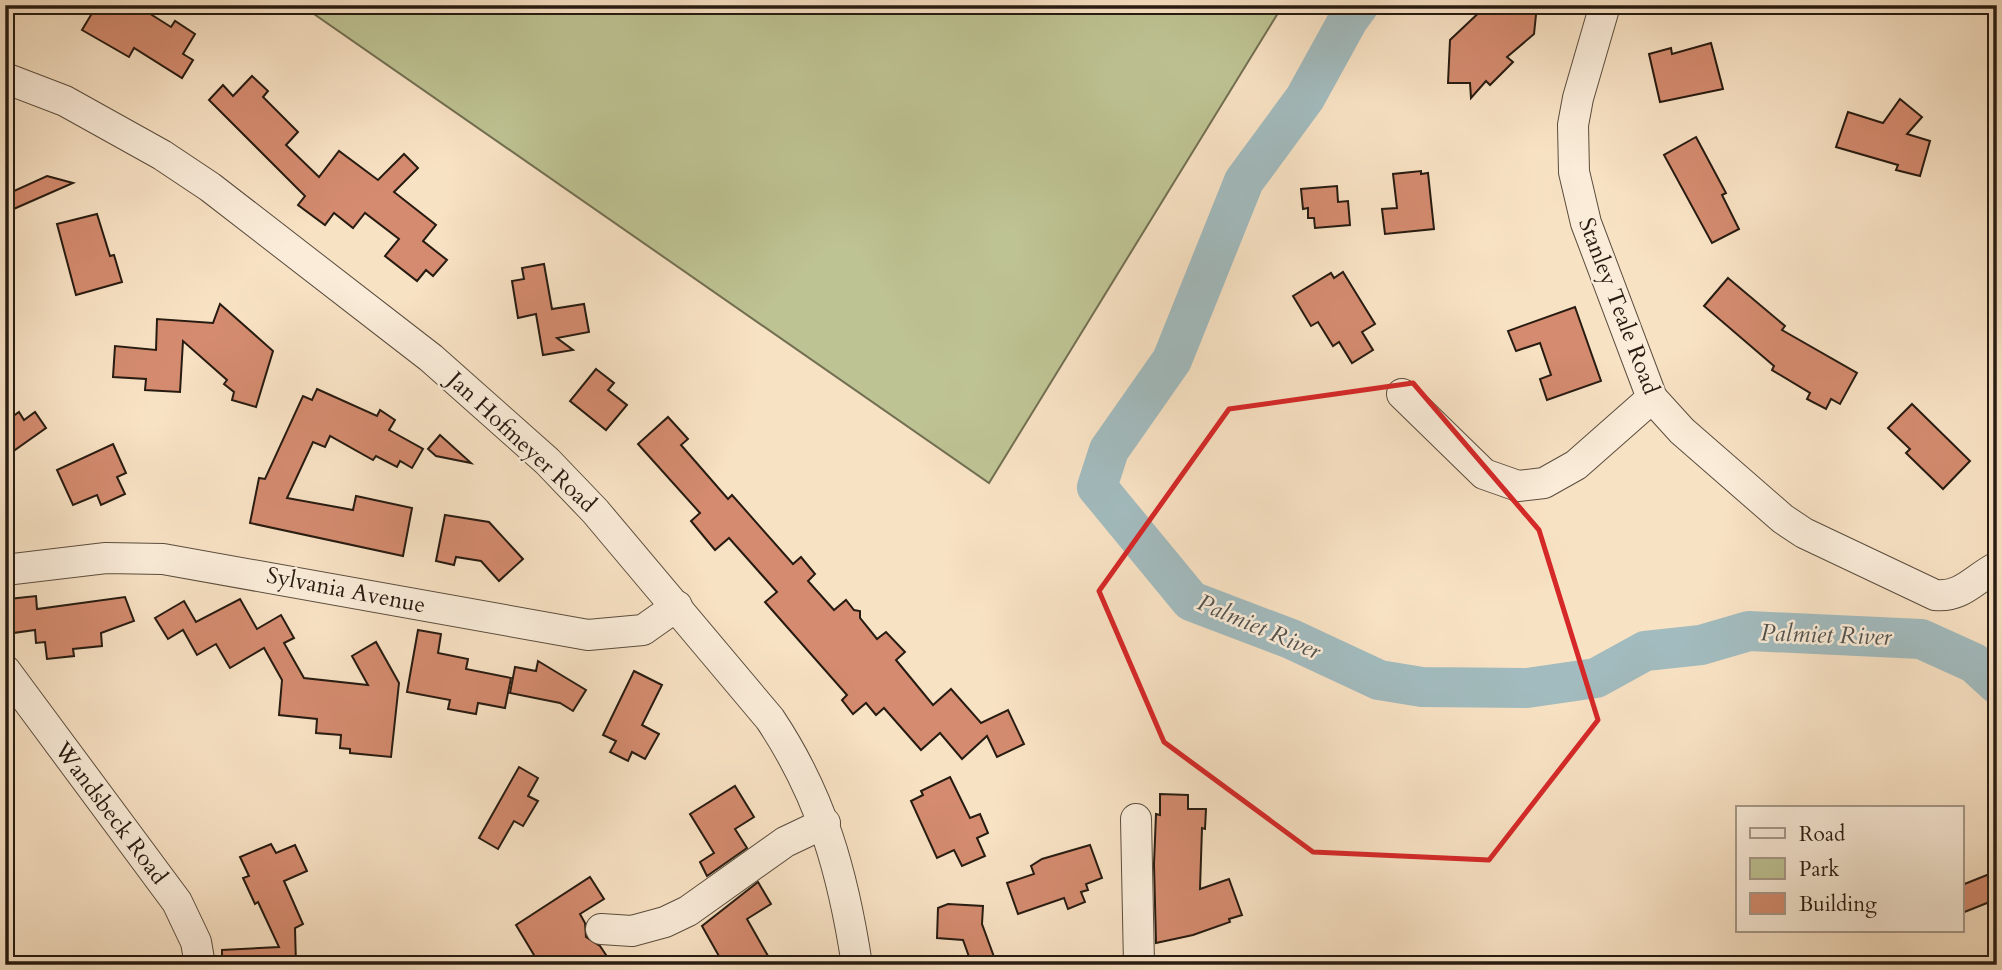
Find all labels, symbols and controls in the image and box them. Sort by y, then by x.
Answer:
street label: Stanley Teale Road [1571,213,1667,399]
street label: Jan Hofmeyer Road [439,363,604,520]
street label: Sylvania Avenue [264,559,428,621]
water label: Palmiet River [1192,586,1327,668]
water label: Palmiet River [1760,616,1893,654]
street label: Wandsbeck Road [47,735,175,891]
legend [1736,806,1964,932]
text: Road [1799,820,1845,849]
text: Park [1799,855,1840,884]
text: Building [1799,890,1877,919]

